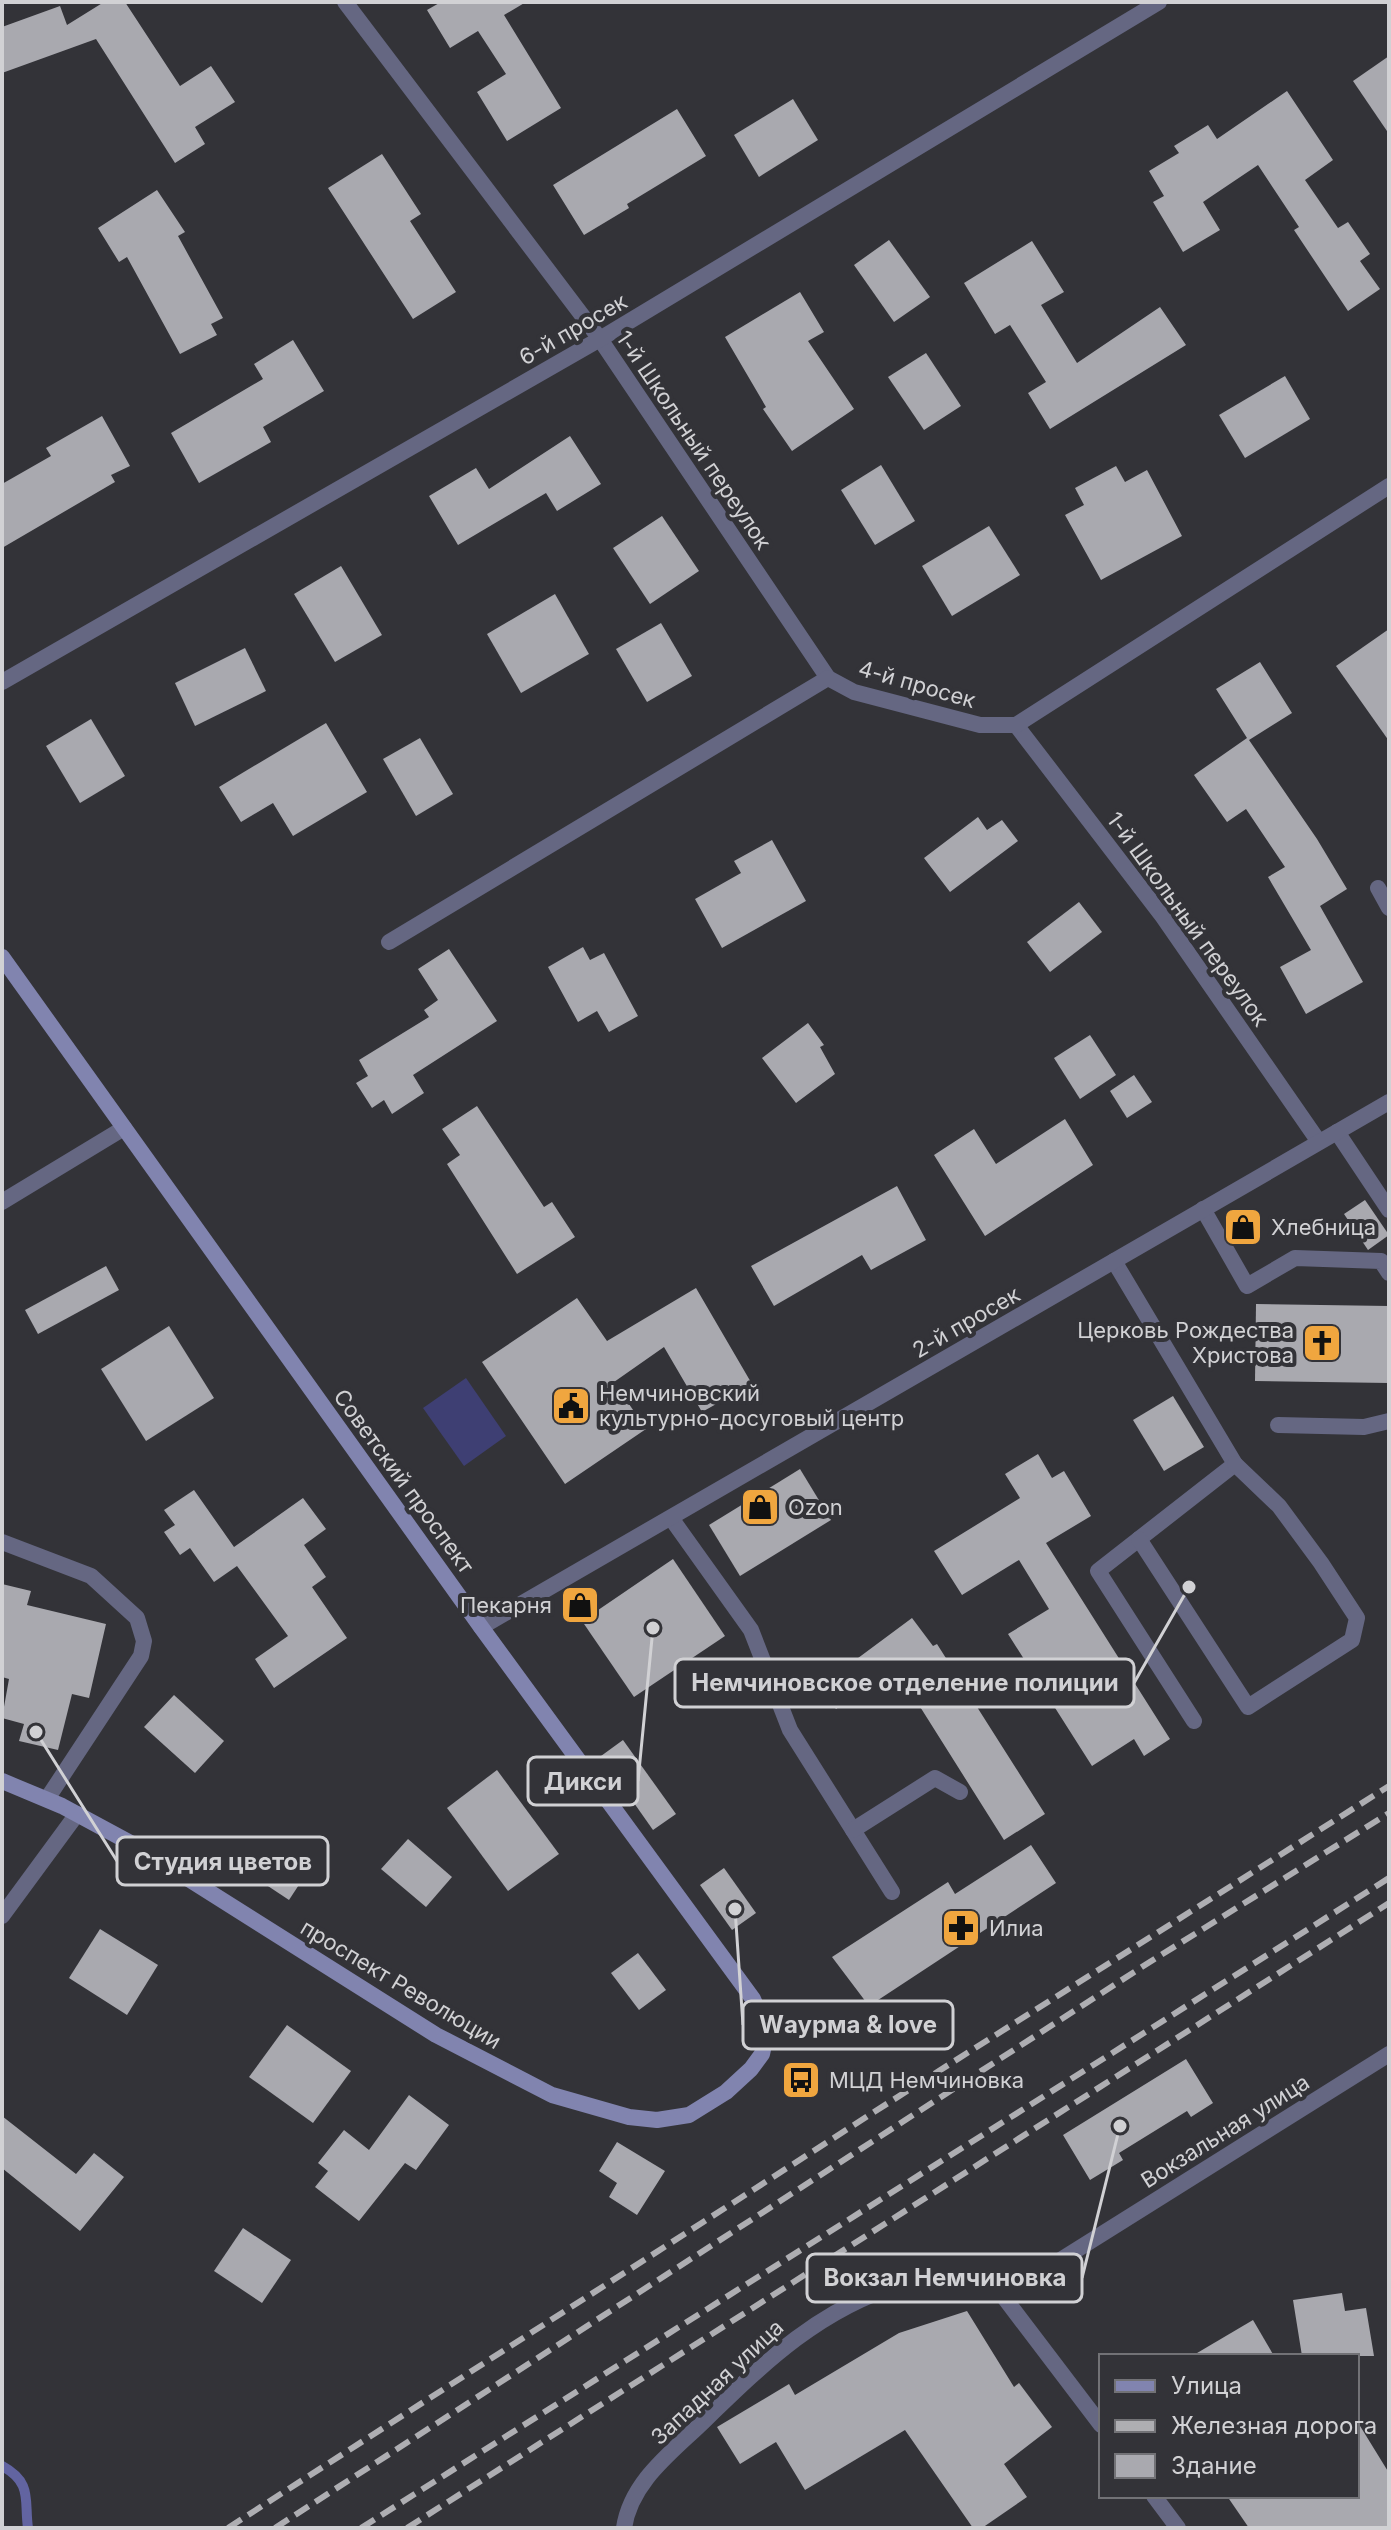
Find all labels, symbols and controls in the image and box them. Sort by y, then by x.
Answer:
street label: 6-й просек [515,288,631,370]
street label: 1-й Школьный переулок [611,326,777,554]
street label: 4-й просек [856,655,979,713]
street label: 1-й Школьный переулок [1102,807,1274,1031]
shop icon: Хлебница [1222,1206,1264,1248]
place label: Хлебница [1271,1214,1376,1240]
street label: 2-й просек [908,1281,1024,1363]
place label: Церковь Рождества Христова [1077,1317,1294,1368]
church icon: Церковь Рождества Христова [1301,1322,1343,1364]
place label: Немчиновский культурно-досуговый центр [599,1380,904,1431]
street label: Советский проспект [328,1384,480,1579]
public building icon: Немчиновский культурно-досуговый центр [550,1385,592,1427]
shop icon: Ozon [739,1486,781,1528]
place label: Ozon [788,1494,843,1520]
shop icon: Пекарня [559,1584,601,1626]
place label: Пекарня [460,1592,552,1618]
callout: Немчиновское отделение полиции [675,1659,1134,1707]
text: Немчиновское отделение полиции [691,1668,1119,1697]
callout: Дикси [528,1757,638,1805]
text: Дикси [544,1767,622,1796]
callout: Студия цветов [117,1837,328,1885]
text: Студия цветов [134,1847,312,1876]
pharmacy icon: Илиа [940,1907,982,1949]
street label: проспект Революции [296,1914,506,2054]
place label: Илиа [989,1915,1044,1941]
callout: Wаурма & love [743,2001,953,2049]
text: Wаурма & love [759,2010,937,2039]
bus stop icon: МЦД Немчиновка [780,2059,822,2101]
place label: МЦД Немчиновка [829,2067,1024,2093]
street label: Вокзальная улица [1136,2069,1314,2193]
callout: Вокзал Немчиновка [807,2254,1082,2302]
text: Вокзал Немчиновка [823,2263,1067,2292]
street label: Западная улица [645,2314,789,2450]
legend [1099,2354,1359,2498]
text: Улица [1171,2371,1242,2400]
text: Железная дорога [1171,2411,1377,2440]
text: Здание [1171,2451,1257,2480]

